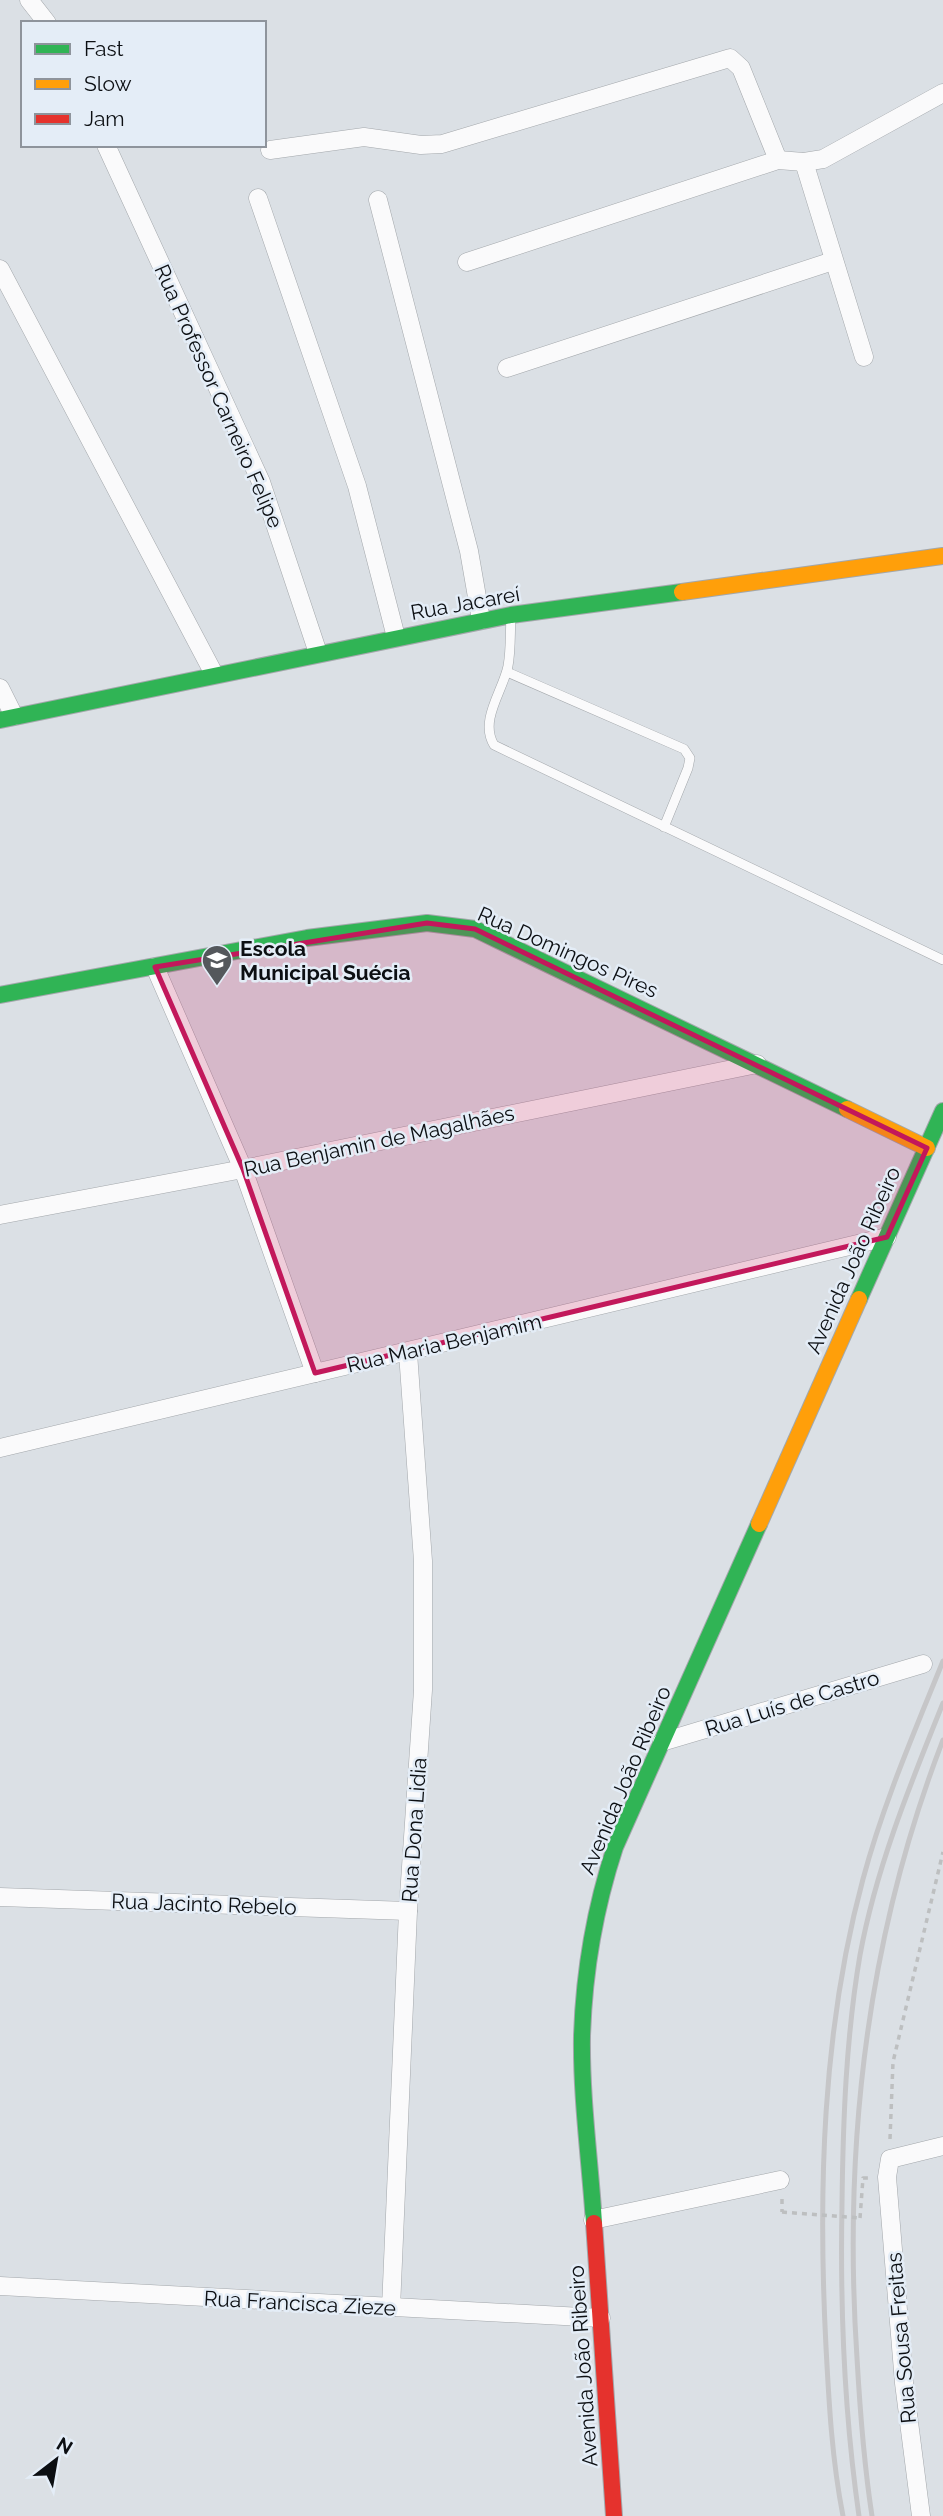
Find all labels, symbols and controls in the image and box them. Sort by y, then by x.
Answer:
legend [21,21,266,147]
text: Fast [84,36,124,61]
text: Slow [84,71,132,96]
text: Jam [84,106,125,131]
street label: Rua Professor Carneiro Felipe [149,260,289,532]
street label: Rua Jacareí [408,581,522,625]
street label: Rua Domingos Pires [474,901,662,1003]
place label: Escola Municipal Suécia [240,936,411,985]
school or university icon: Escola Municipal Suécia [200,943,234,987]
street label: Rua Benjamin de Magalhães [242,1100,516,1182]
street label: Avenida João Ribeiro [800,1163,906,1357]
street label: Rua Maria Benjamim [344,1308,544,1378]
street label: Rua Luís de Castro [702,1665,882,1741]
street label: Avenida João Ribeiro [574,1682,676,1878]
street label: Rua Dona Lidia [396,1757,432,1903]
street label: Rua Jacinto Rebelo [111,1888,297,1920]
street label: Rua Sousa Freitas [881,2251,921,2425]
street label: Avenida João Ribeiro [563,2264,603,2468]
street label: Rua Francisca Zieze [203,2285,397,2321]
north arrow [21,2425,91,2495]
text: N [53,2432,77,2459]

